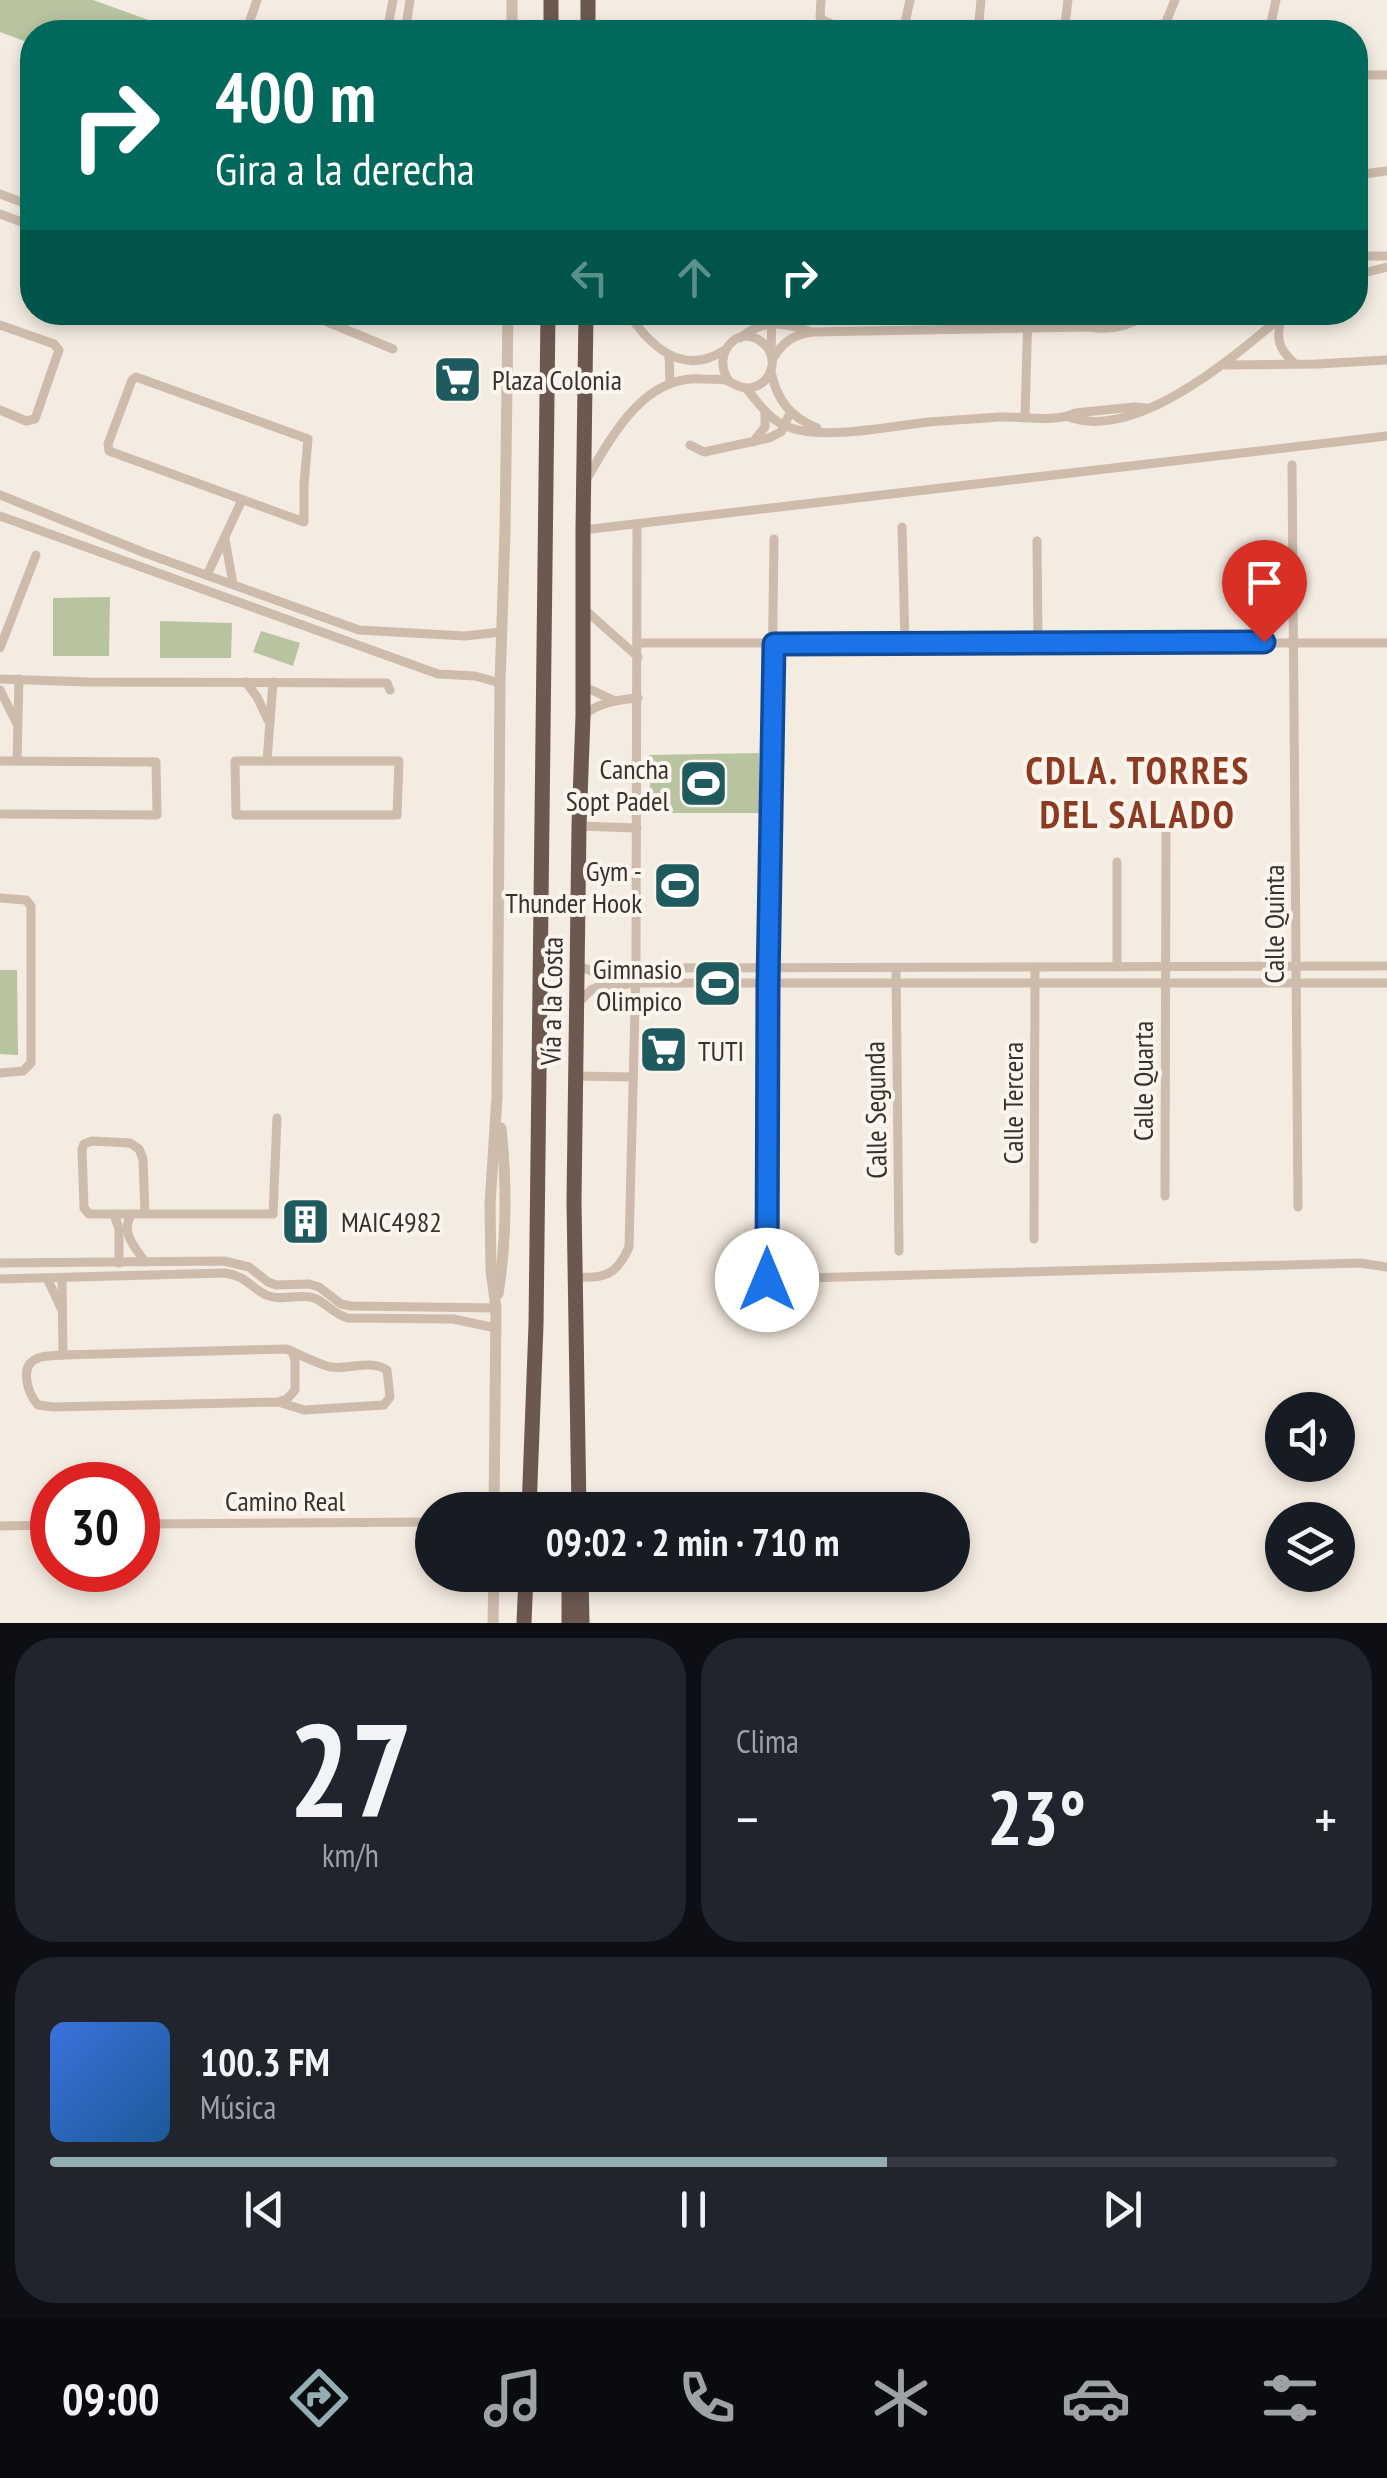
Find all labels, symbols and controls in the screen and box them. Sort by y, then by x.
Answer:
text: 400 m [215,51,376,141]
icon: right [50,60,180,190]
text: Gira a la derecha [215,139,475,197]
icon: left [562,250,617,305]
icon: ahead [667,250,722,305]
icon: right [772,250,827,305]
supermarket icon: Plaza Colonia [431,353,483,405]
place label: Plaza Colonia [492,361,622,398]
pin [1222,540,1307,643]
icon: arrive [1237,555,1292,610]
district label: CDLA. TORRES DEL SALADO [1025,745,1251,838]
place label: Cancha Sopt Padel [566,750,669,819]
sports icon: Cancha Sopt Padel [678,758,730,810]
place label: Gym - Thunder Hook [505,852,642,921]
sports icon: Gym - Thunder Hook [651,860,703,912]
street label: Calle Quinta [1255,864,1292,984]
street label: Vía a la Costa [531,936,571,1067]
place label: Gimnasio Olimpico [593,950,682,1019]
sports icon: Gimnasio Olimpico [691,958,743,1010]
street label: Calle Quarta [1124,1021,1161,1141]
supermarket icon: TUTI [637,1024,689,1076]
place label: TUTI [698,1032,744,1069]
street label: Calle Segunda [855,1041,895,1179]
street label: Calle Tercera [994,1042,1031,1164]
building icon: MAIC4982 [280,1195,332,1247]
place label: MAIC4982 [341,1203,442,1240]
position arrow [715,1228,819,1332]
map controls [1265,1392,1355,1592]
button: sound [1265,1392,1355,1482]
speed limit sign: 30 [30,1462,160,1592]
street label: Camino Real [225,1482,345,1519]
button: layers [1265,1502,1355,1592]
text: 09:02 · 2 min · 710 m [546,1517,839,1566]
text: 27 [288,1685,413,1853]
text: Clima [736,1720,799,1762]
text: 23° [987,1769,1086,1866]
text: − [736,1783,759,1854]
text: + [1314,1783,1337,1854]
text: km/h [322,1834,379,1876]
text: 100.3 FM [200,2037,330,2086]
text: Música [200,2086,276,2128]
icon: previous [237,2182,292,2237]
icon: pause [666,2182,721,2237]
icon: next [1095,2182,1150,2237]
icon: directions [284,2363,354,2433]
icon: music [478,2363,548,2433]
icon: phone [672,2363,742,2433]
icon: climate [866,2363,936,2433]
icon: car [1061,2363,1131,2433]
icon: filters [1255,2363,1325,2433]
text: 09:00 [62,2369,159,2427]

